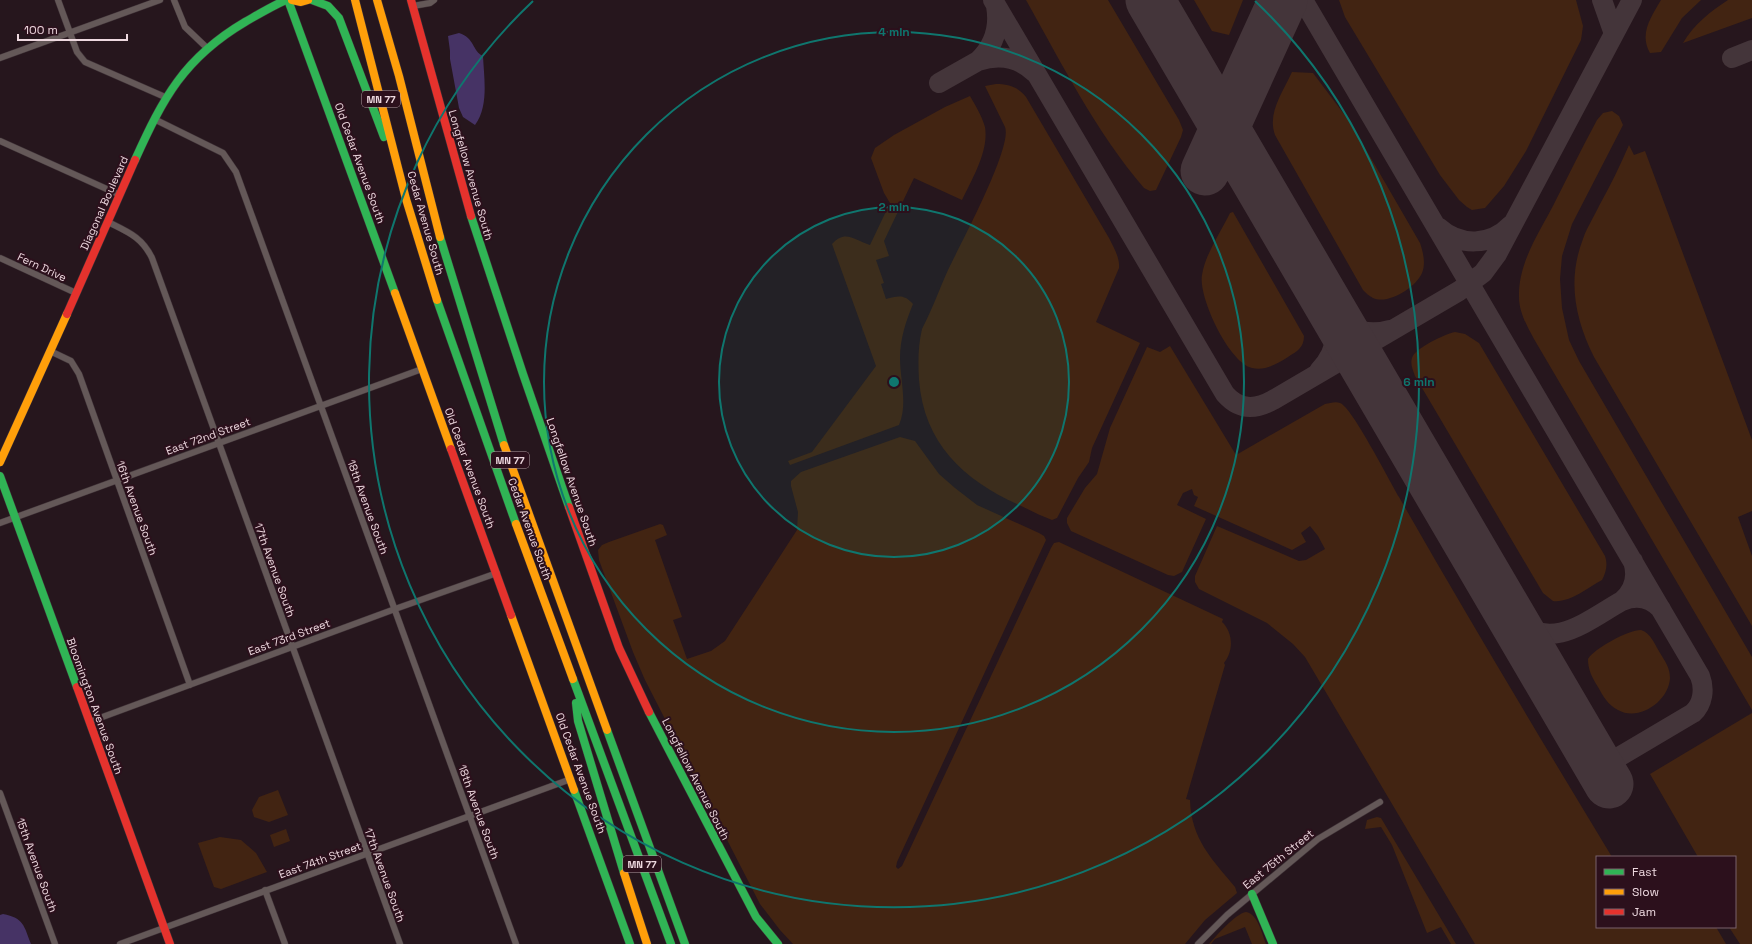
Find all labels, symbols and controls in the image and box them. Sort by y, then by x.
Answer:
scale bar [18,16,127,42]
text: 100 m [24,22,58,38]
text: 4 min [878,24,910,40]
road number: MN 77 [362,91,400,107]
street label: Old Cedar Avenue South [332,101,388,225]
street label: Longfellow Avenue South [446,108,496,242]
street label: Diagonal Boulevard [77,154,131,252]
street label: Cedar Avenue South [404,169,448,277]
text: 2 min [878,199,910,215]
street label: Fern Drive [15,250,69,284]
text: 6 min [1403,374,1435,390]
centre of rings [887,375,901,389]
street label: Old Cedar Avenue South [442,406,498,530]
street label: East 72nd Street [164,414,252,458]
street label: Longfellow Avenue South [543,416,601,548]
road number: MN 77 [491,452,529,468]
street label: 18th Avenue South [344,458,392,556]
street label: 16th Avenue South [113,459,161,557]
street label: Cedar Avenue South [505,476,555,582]
street label: 17th Avenue South [251,521,299,619]
street label: East 73rd Street [246,616,332,658]
street label: Bloomington Avenue South [64,636,126,776]
street label: Old Cedar Avenue South [553,711,609,835]
street label: Longfellow Avenue South [659,716,733,842]
street label: 18th Avenue South [455,763,503,861]
street label: 15th Avenue South [13,816,61,914]
street label: 17th Avenue South [361,826,409,924]
street label: East 75th Street [1240,826,1316,892]
street label: East 74th Street [277,839,363,881]
road number: MN 77 [623,856,661,872]
legend [1596,856,1736,928]
text: Fast [1632,864,1657,880]
text: Slow [1632,884,1659,900]
text: Jam [1632,904,1656,920]

